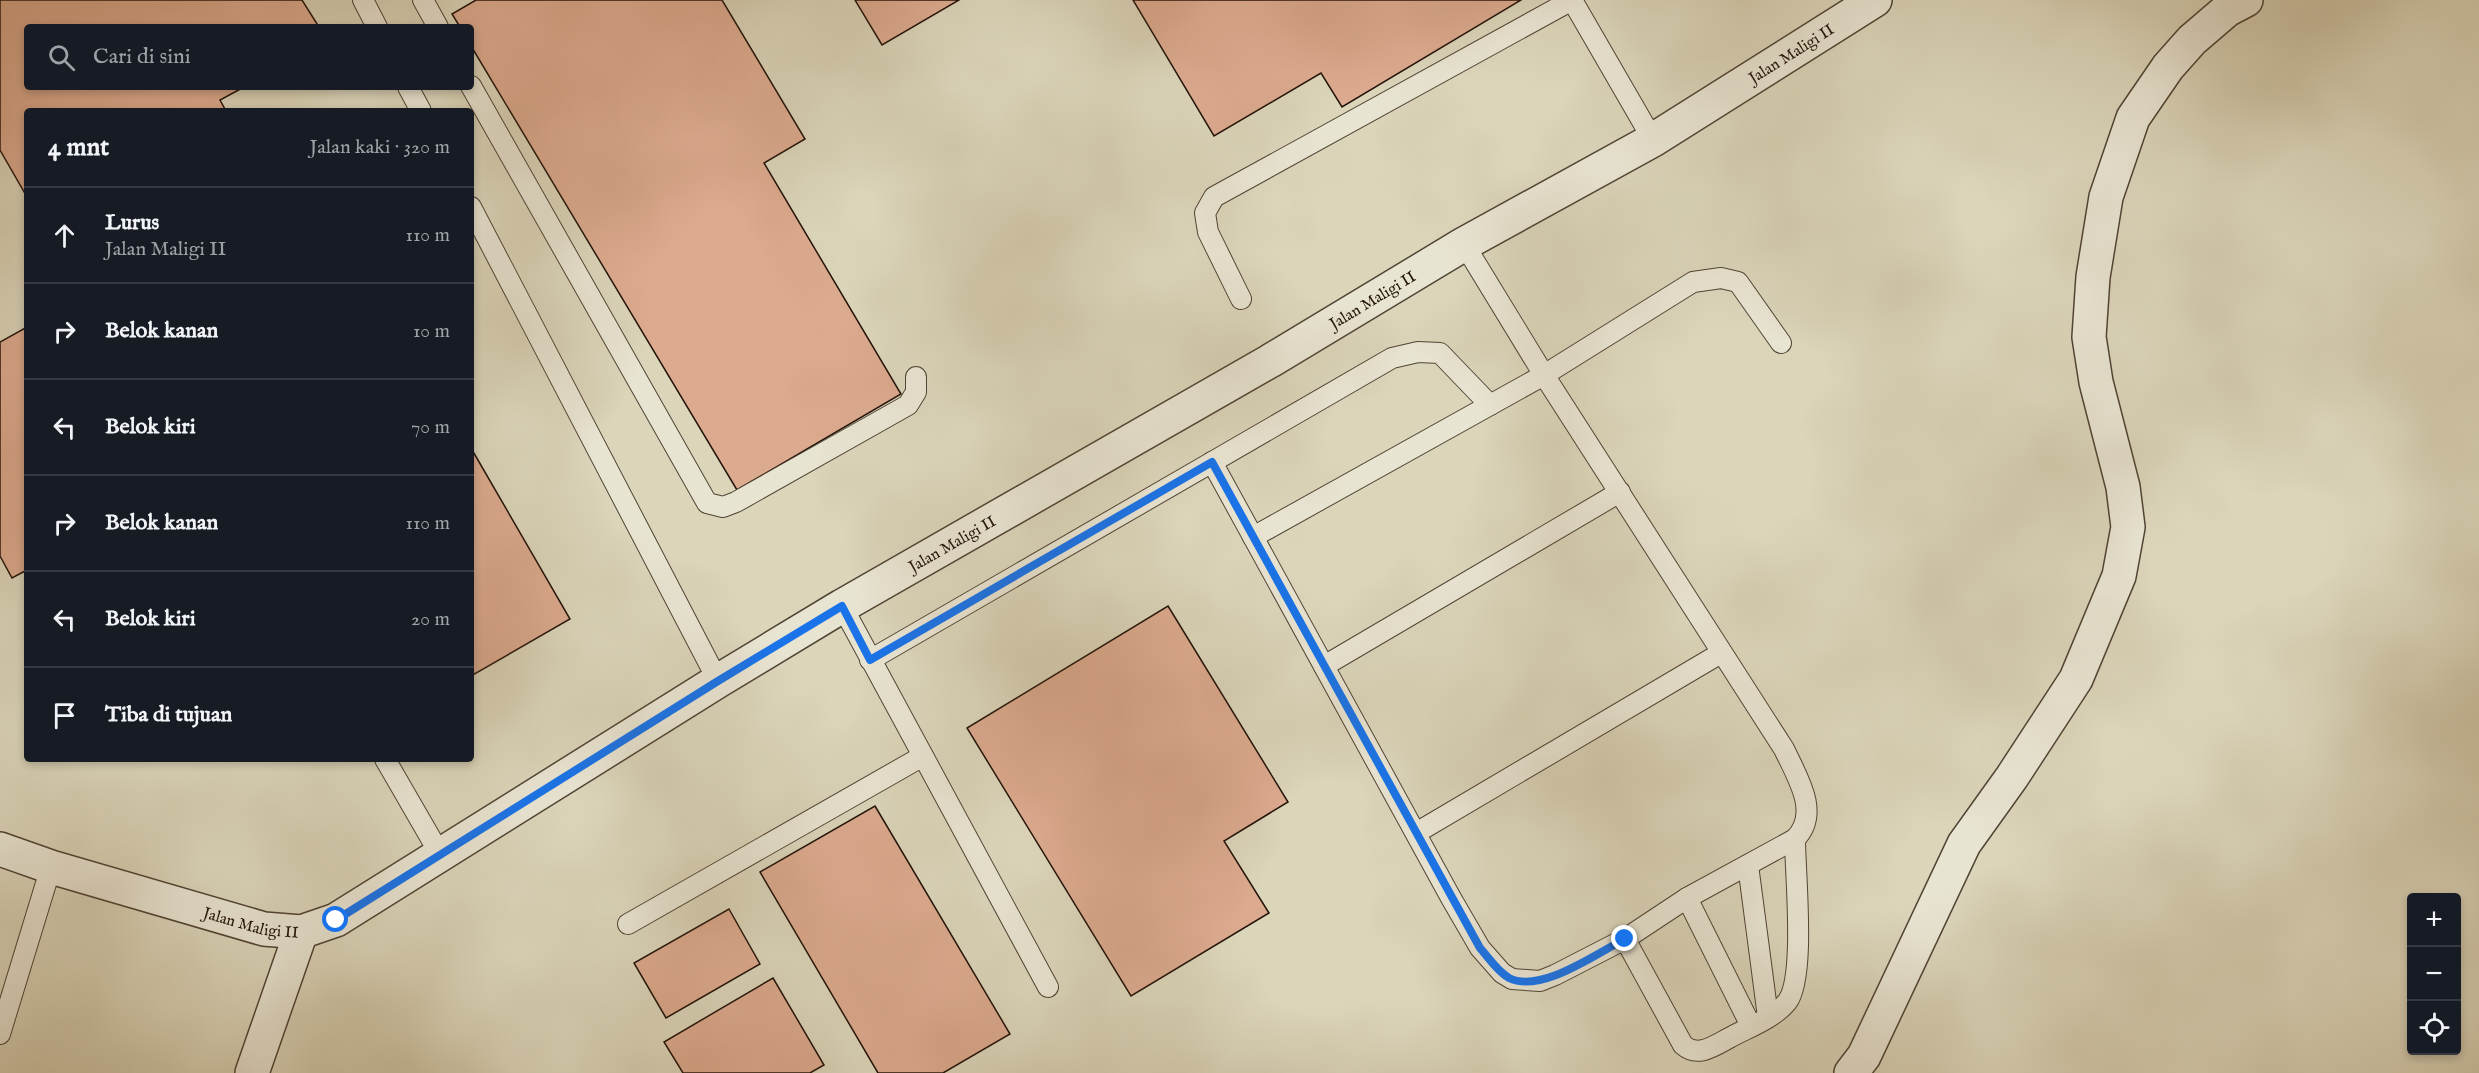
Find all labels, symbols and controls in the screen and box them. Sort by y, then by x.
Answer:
street label: Jalan Maligi II [1744,20,1839,90]
search box [24,24,474,90]
icon: search [45,41,78,74]
text: Cari di sini [93,43,191,71]
text: 4 mnt [48,131,109,164]
text: Jalan kaki · 320 m [310,135,450,160]
text: Lurus [105,209,159,237]
icon: ahead [48,219,81,252]
text: 110 m [406,223,450,248]
text: Jalan Maligi II [105,237,226,262]
street label: Jalan Maligi II [1325,267,1420,336]
icon: right [48,315,81,348]
text: Belok kanan [105,317,218,345]
text: 10 m [413,319,450,344]
icon: left [48,411,81,444]
text: Belok kiri [105,413,196,441]
text: 70 m [411,415,450,440]
icon: right [48,507,81,540]
text: Belok kanan [105,509,218,537]
text: 110 m [406,511,450,536]
street label: Jalan Maligi II [904,512,1000,579]
icon: left [48,603,81,636]
text: Belok kiri [105,605,196,633]
text: 20 m [411,607,450,632]
icon: arrive [48,699,81,732]
text: Tiba di tujuan [105,701,232,729]
map controls [2407,893,2461,1055]
button: + [2407,893,2461,947]
street label: Jalan Maligi II [199,903,299,944]
route start [322,906,348,932]
route end [1611,925,1637,951]
button: − [2407,947,2461,1001]
button: locate [2407,1001,2461,1055]

